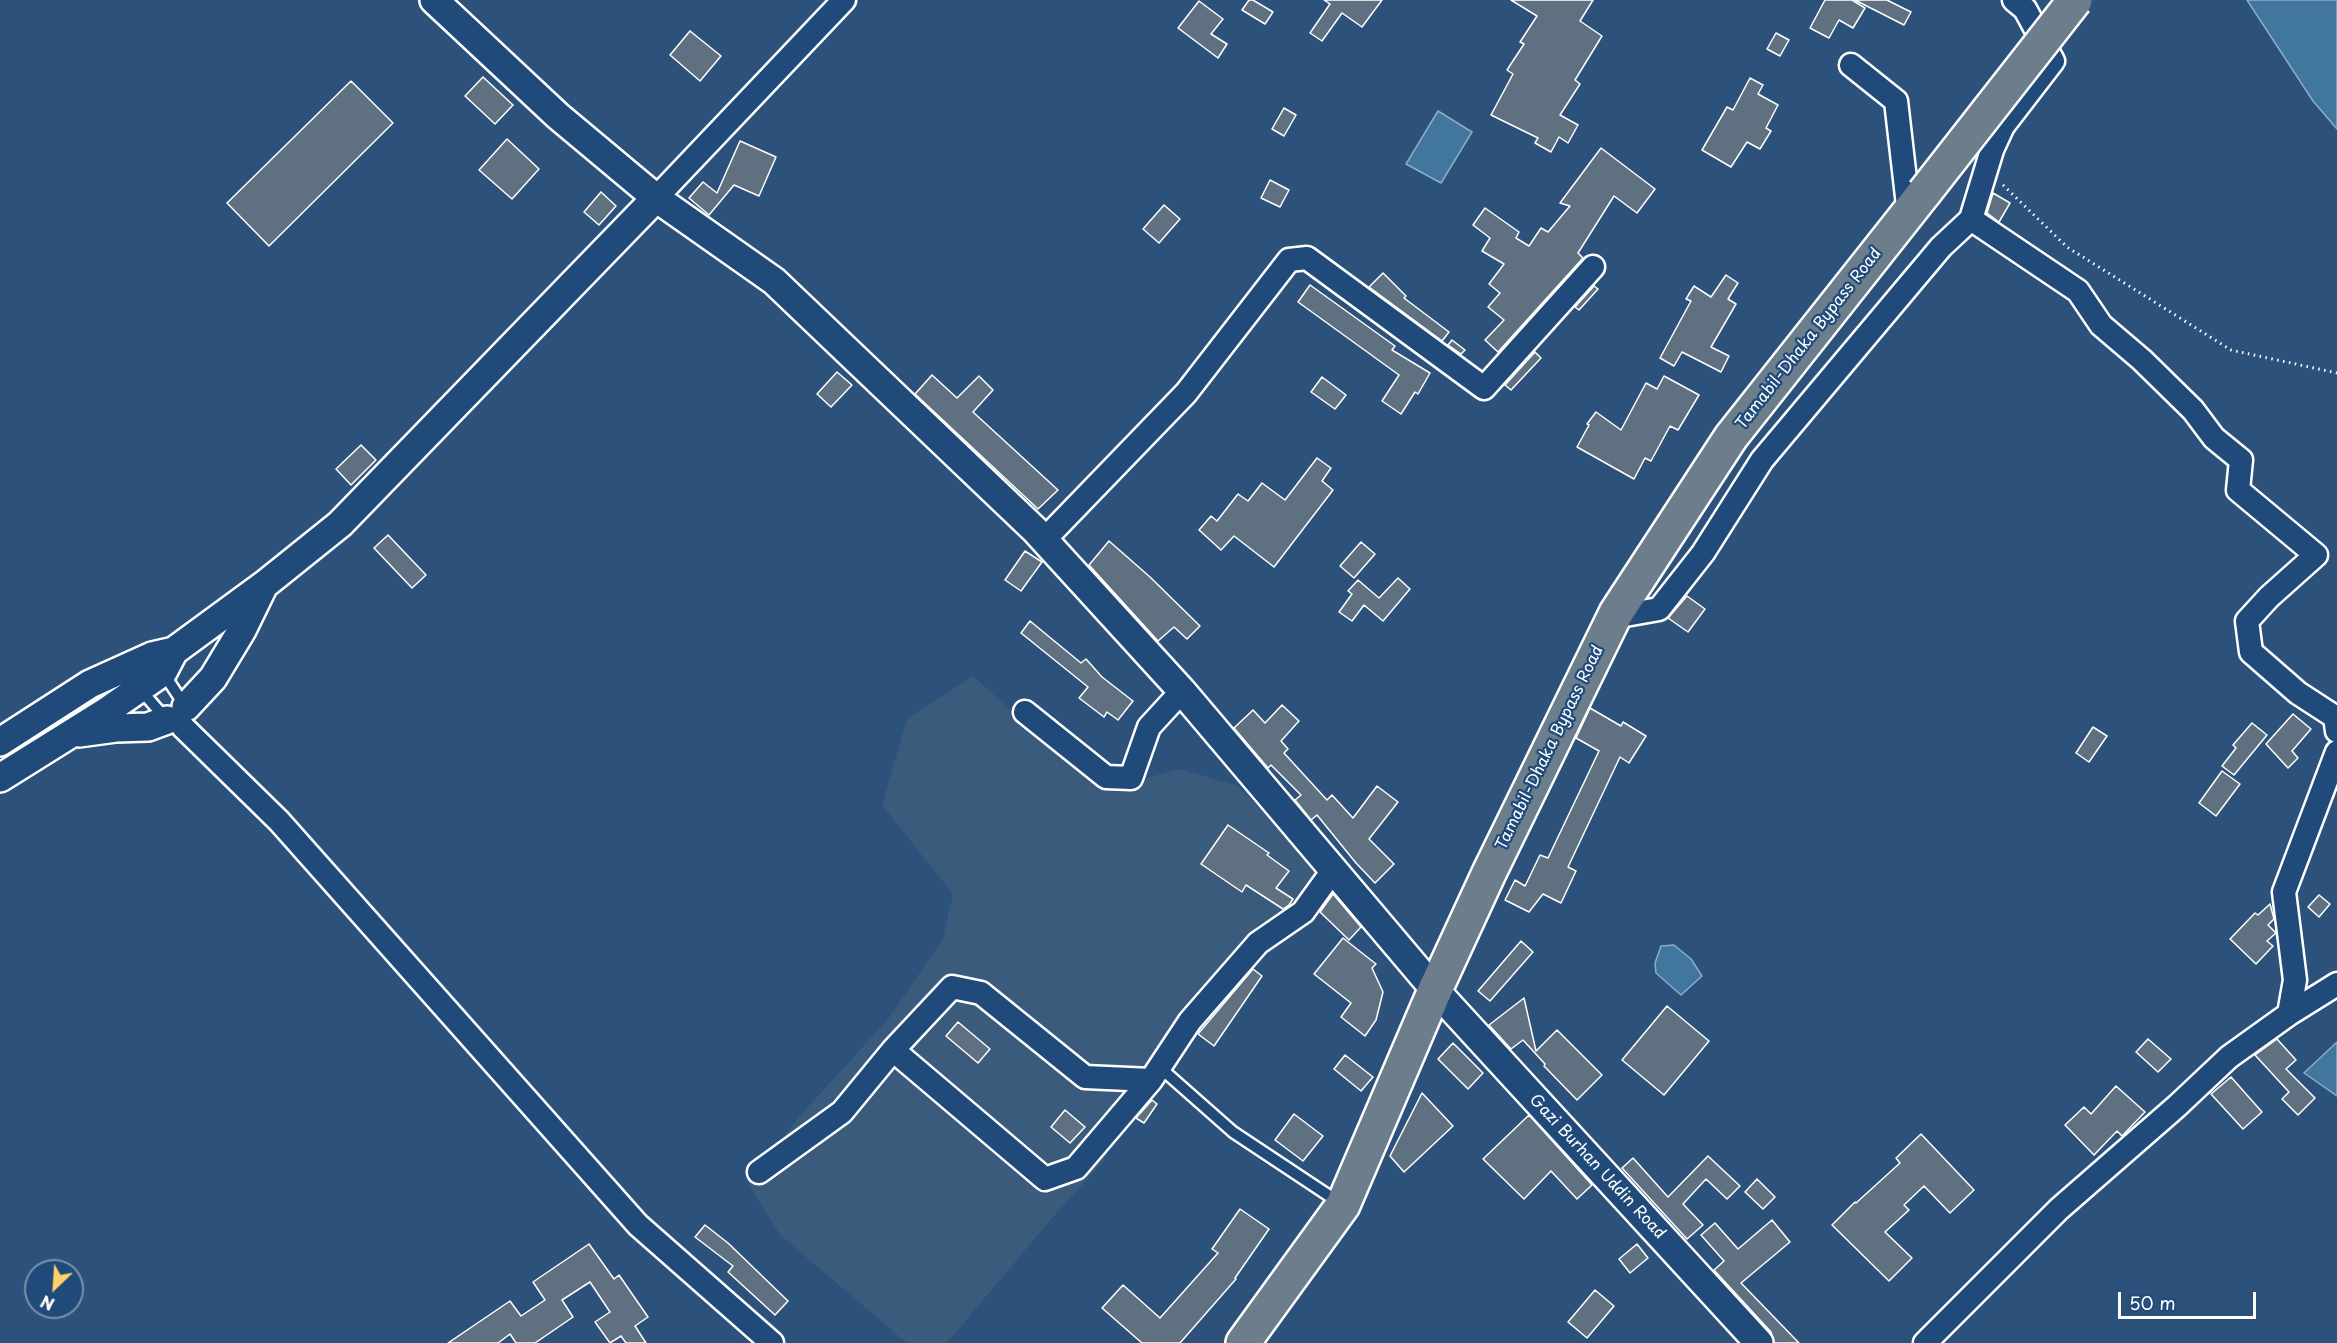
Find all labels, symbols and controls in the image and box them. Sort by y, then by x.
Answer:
street label: Tamabil-Dhaka Bypass Road [1732,244,1886,434]
street label: Tamabil-Dhaka Bypass Road [1492,643,1608,853]
street label: Gazi Burhan Uddin Road [1525,1091,1669,1243]
north arrow [24,1259,84,1319]
scale bar [2121,1280,2259,1318]
text: 50 m [2129,1289,2176,1316]
text: N [36,1290,58,1317]

